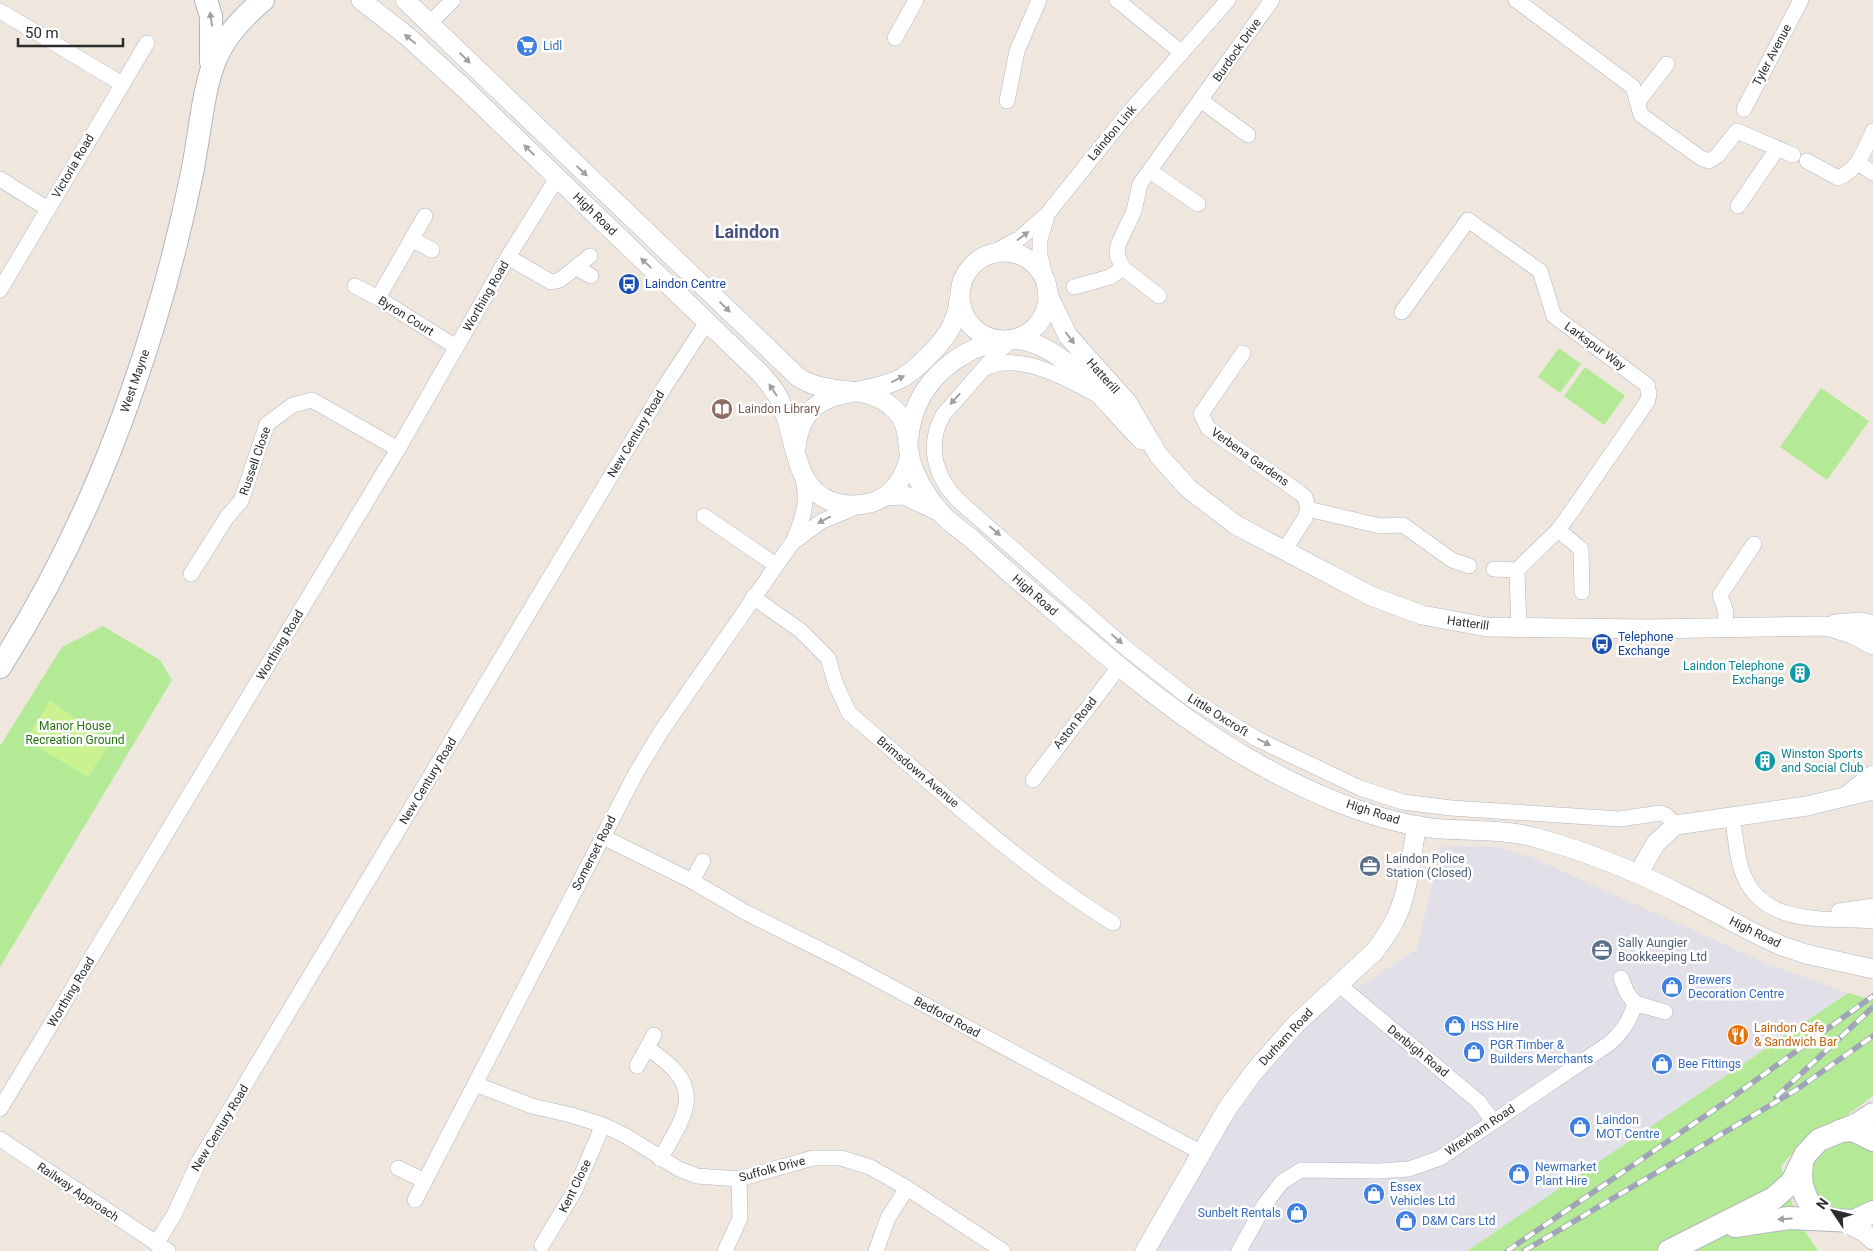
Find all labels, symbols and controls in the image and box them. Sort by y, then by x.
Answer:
one-way arrow [207,10,215,26]
scale bar [18,15,122,47]
street label: Burdock Drive [1210,16,1264,84]
street label: Tyler Avenue [1750,22,1794,88]
text: 50 m [25,24,59,42]
one-way arrow [404,34,417,45]
supermarket icon: Lidl [515,34,539,58]
place label: Lidl [543,39,562,53]
one-way arrow [459,52,471,64]
street label: Laindon Link [1085,102,1140,163]
street label: Victoria Road [49,132,97,200]
one-way arrow [523,144,535,156]
one-way arrow [576,165,588,177]
street label: High Road [570,190,620,238]
district label: Laindon [715,221,779,242]
one-way arrow [1016,230,1029,241]
one-way arrow [640,257,652,269]
street label: Worthing Road [460,258,512,334]
bus stop icon: Laindon Centre [617,272,641,296]
place label: Laindon Centre [645,277,726,291]
street label: Byron Court [376,293,437,339]
one-way arrow [719,301,731,313]
street label: Larkspur Way [1562,319,1629,373]
one-way arrow [1065,331,1075,345]
street label: West Mayne [118,348,152,414]
street label: Hatterill [1084,356,1122,396]
one-way arrow [891,375,906,383]
one-way arrow [768,383,778,396]
street label: New Century Road [605,388,667,480]
one-way arrow [949,393,961,405]
library icon: Laindon Library [710,397,734,421]
place label: Laindon Library [738,402,820,416]
street label: Russell Close [237,425,273,497]
street label: Verbena Gardens [1208,425,1292,489]
one-way arrow [817,516,831,525]
one-way arrow [989,526,1002,537]
street label: High Road [1010,572,1060,618]
street label: Worthing Road [254,608,306,682]
street label: Hatterill [1446,613,1490,633]
place label: Telephone Exchange [1618,630,1673,658]
bus stop icon: Telephone Exchange [1590,632,1614,656]
one-way arrow [1110,634,1123,645]
place label: Laindon Telephone Exchange [1683,659,1784,687]
building icon: Laindon Telephone Exchange [1788,661,1812,685]
street label: Little Oxcroft [1185,691,1251,739]
street label: Aston Road [1050,694,1100,752]
park label: Manor House Recreation Ground [25,719,125,747]
street label: Brimsdown Avenue [874,734,962,810]
street label: New Century Road [397,735,459,827]
one-way arrow [1257,738,1271,746]
place label: Winston Sports and Social Club [1781,747,1864,775]
building icon: Winston Sports and Social Club [1753,749,1777,773]
street label: High Road [1345,797,1401,827]
street label: Somerset Road [569,813,619,893]
place label: Laindon Police Station (Closed) [1386,852,1472,880]
office icon: Laindon Police Station (Closed) [1358,854,1382,878]
street label: High Road [1727,914,1783,950]
place label: Sally Aungier Bookkeeping Ltd [1618,936,1707,964]
office icon: Sally Aungier Bookkeeping Ltd [1590,938,1614,962]
street label: Worthing Road [45,955,97,1029]
place label: Brewers Decoration Centre [1688,973,1784,1001]
shop icon: Brewers Decoration Centre [1660,975,1684,999]
street label: Bedford Road [912,994,982,1040]
street label: Durham Road [1256,1006,1316,1068]
shop icon: HSS Hire [1443,1014,1467,1038]
place label: HSS Hire [1471,1019,1519,1033]
place label: Laindon Cafe & Sandwich Bar [1754,1021,1837,1049]
street label: Denbigh Road [1385,1022,1451,1080]
restaurant icon: Laindon Cafe & Sandwich Bar [1726,1023,1750,1047]
place label: PGR Timber & Builders Merchants [1490,1038,1593,1066]
shop icon: PGR Timber & Builders Merchants [1462,1040,1486,1064]
shop icon: Bee Fittings [1650,1052,1674,1076]
place label: Bee Fittings [1678,1057,1741,1071]
street label: New Century Road [189,1082,251,1174]
street label: Wrexham Road [1443,1102,1517,1158]
place label: Laindon MOT Centre [1596,1113,1660,1141]
shop icon: Laindon MOT Centre [1568,1115,1592,1139]
street label: Suffolk Drive [737,1153,807,1185]
street label: Kent Close [556,1157,594,1215]
street label: Railway Approach [35,1160,121,1224]
place label: Newmarket Plant Hire [1535,1160,1596,1188]
shop icon: Newmarket Plant Hire [1507,1162,1531,1186]
place label: Essex Vehicles Ltd [1390,1180,1455,1208]
shop icon: Essex Vehicles Ltd [1362,1182,1386,1206]
north arrow [1808,1186,1858,1236]
text: N [1813,1195,1832,1212]
shop icon: Sunbelt Rentals [1285,1201,1309,1225]
place label: Sunbelt Rentals [1198,1206,1281,1220]
shop icon: D&M Cars Ltd [1394,1209,1418,1233]
place label: D&M Cars Ltd [1422,1214,1496,1228]
one-way arrow [1777,1215,1793,1223]

